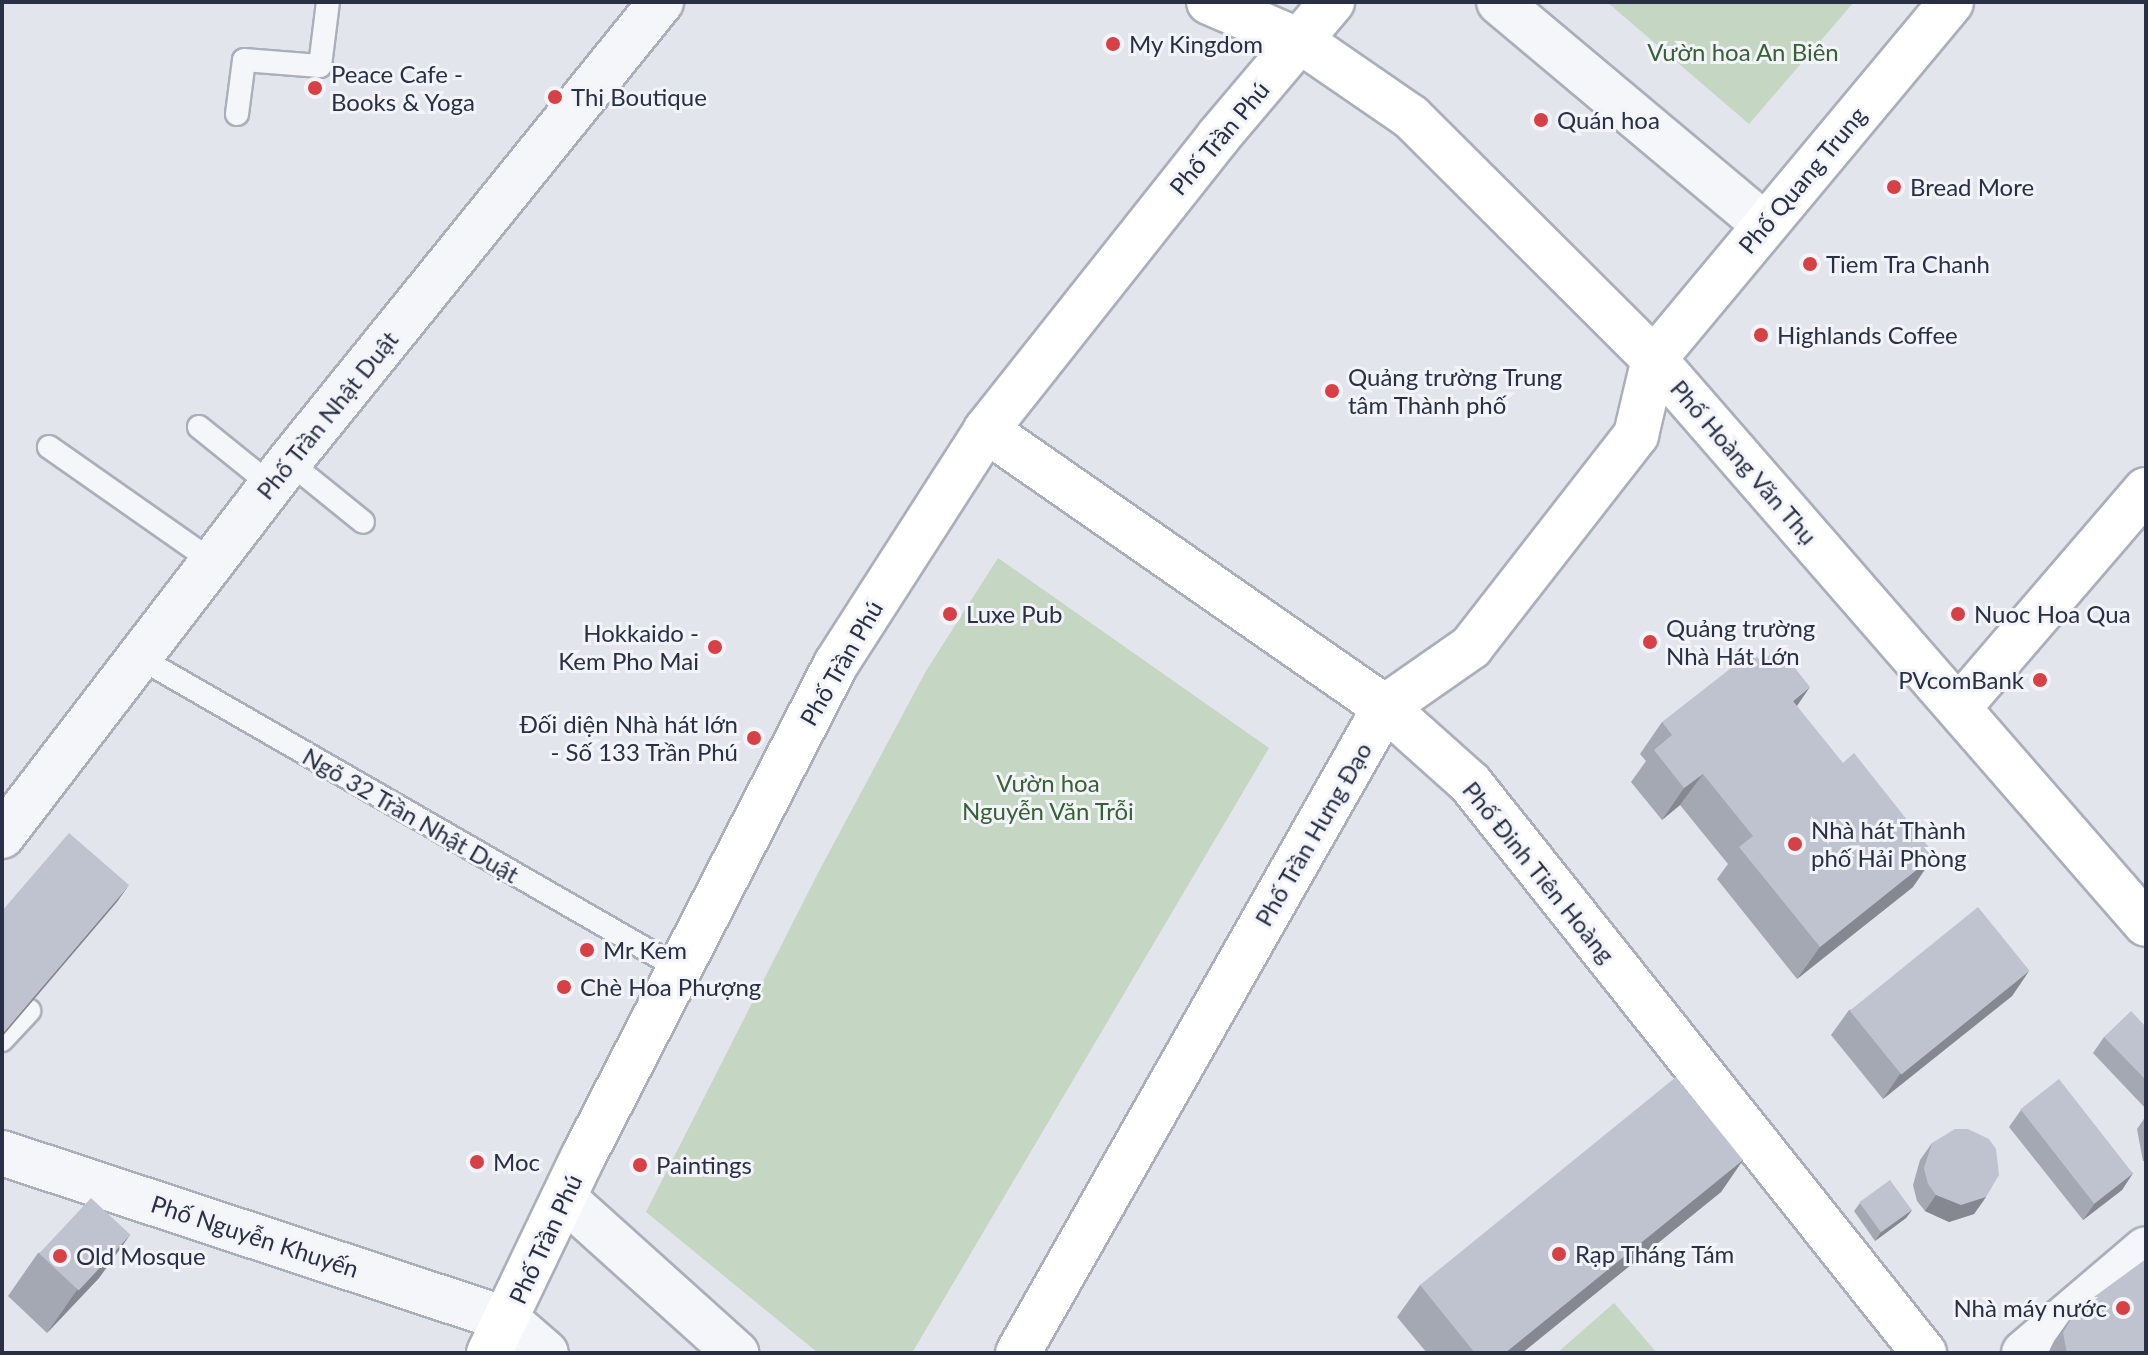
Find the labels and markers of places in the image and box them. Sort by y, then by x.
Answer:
place label: My Kingdom [1129,30,1264,58]
marker: My Kingdom [1104,35,1122,53]
place label: Peace Cafe - Books & Yoga [331,60,476,116]
marker: Peace Cafe - Books & Yoga [306,79,324,97]
place label: Thi Boutique [571,83,707,111]
marker: Thi Boutique [546,88,564,106]
place label: Quán hoa [1557,106,1660,134]
marker: Quán hoa [1532,111,1550,129]
place label: Bread More [1910,173,2034,201]
marker: Bread More [1885,178,1903,196]
place label: Tiem Tra Chanh [1826,250,1991,278]
marker: Tiem Tra Chanh [1801,255,1819,273]
place label: Highlands Coffee [1777,321,1958,349]
marker: Highlands Coffee [1752,326,1770,344]
place label: Quảng trường Trung tâm Thành phố [1348,363,1563,419]
marker: Quảng trường Trung tâm Thành phố [1323,382,1341,400]
place label: Luxe Pub [966,600,1062,628]
place label: Nuoc Hoa Qua [1974,600,2131,628]
marker: Luxe Pub [941,605,959,623]
marker: Nuoc Hoa Qua [1949,605,1967,623]
place label: Quảng trường Nhà Hát Lớn [1666,614,1815,670]
place label: Hokkaido - Kem Pho Mai [558,619,699,675]
marker: Quảng trường Nhà Hát Lớn [1641,633,1659,651]
marker: Hokkaido - Kem Pho Mai [706,638,724,656]
place label: PVcomBank [1898,666,2024,694]
marker: PVcomBank [2031,671,2049,689]
place label: Đối diện Nhà hát lớn - Số 133 Trần Phú [520,710,738,766]
marker: Đối diện Nhà hát lớn - Số 133 Trần Phú [745,729,763,747]
place label: Nhà hát Thành phố Hải Phòng [1811,816,1967,872]
marker: Nhà hát Thành phố Hải Phòng [1786,835,1804,853]
place label: Mr Kem [603,936,687,964]
marker: Mr Kem [578,941,596,959]
place label: Chè Hoa Phượng [580,973,761,1001]
marker: Chè Hoa Phượng [555,978,573,996]
place label: Moc [493,1148,540,1176]
place label: Paintings [656,1151,752,1179]
marker: Moc [468,1153,486,1171]
marker: Paintings [631,1156,649,1174]
place label: Rạp Tháng Tám [1575,1240,1736,1268]
place label: Old Mosque [76,1242,206,1270]
marker: Rạp Tháng Tám [1550,1245,1568,1263]
marker: Old Mosque [51,1247,69,1265]
place label: Nhà máy nước [1953,1294,2107,1322]
marker: Nhà máy nước [2114,1299,2132,1317]

